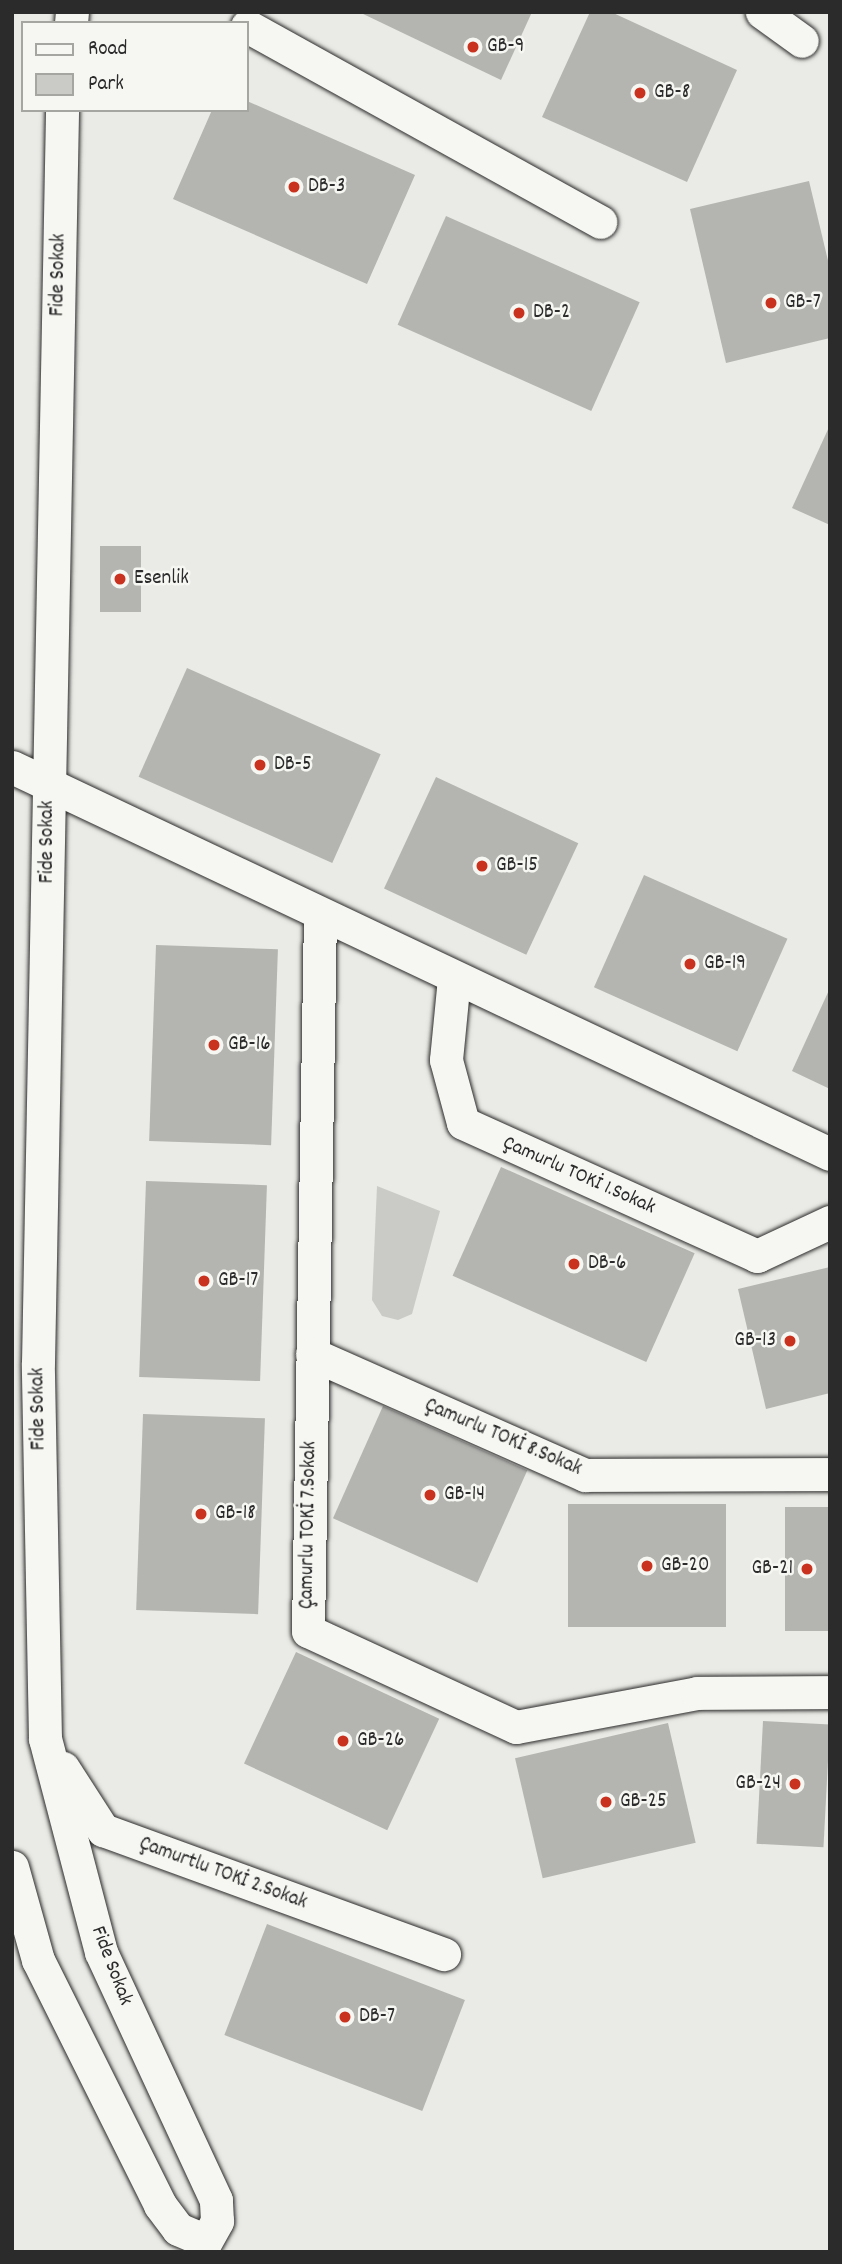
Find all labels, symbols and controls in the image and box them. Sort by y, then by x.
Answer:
legend [21,21,248,112]
place label: GB-9 [487,34,524,60]
text: Road [88,35,127,65]
marker: GB-9 [465,39,481,55]
text: Park [88,70,124,100]
place label: GB-8 [654,80,690,106]
marker: GB-8 [632,85,648,101]
place label: DB-3 [308,174,345,200]
marker: DB-3 [286,179,302,195]
street label: Fide Sokak [46,233,72,317]
place label: GB-7 [785,290,821,316]
marker: GB-7 [763,295,779,311]
place label: DB-2 [533,300,570,326]
marker: DB-2 [511,305,527,321]
place label: Esenlik [134,566,189,592]
marker: Esenlik [112,571,128,587]
place label: DB-5 [274,752,312,778]
marker: DB-5 [252,757,268,773]
street label: Fide Sokak [35,801,61,883]
place label: GB-15 [496,853,538,879]
marker: GB-15 [474,858,490,874]
place label: GB-19 [704,951,746,977]
marker: GB-19 [682,956,698,972]
place label: GB-16 [228,1032,271,1058]
marker: GB-16 [206,1037,222,1053]
street label: Çamurlu TOKİ 1.Sokak [499,1131,659,1221]
place label: DB-6 [588,1251,626,1277]
marker: DB-6 [566,1256,582,1272]
place label: GB-17 [218,1268,258,1294]
marker: GB-17 [196,1273,212,1289]
place label: GB-13 [734,1328,776,1354]
marker: GB-13 [782,1333,798,1349]
street label: Fide Sokak [26,1367,52,1451]
street label: Çamurlu TOKİ 8.Sokak [421,1394,585,1482]
street label: Çamurlu TOKİ 7.Sokak [295,1441,323,1609]
place label: GB-14 [444,1482,485,1508]
marker: GB-14 [422,1487,438,1503]
place label: GB-18 [215,1501,256,1527]
marker: GB-18 [193,1506,209,1522]
place label: GB-20 [661,1553,709,1579]
place label: GB-21 [751,1556,793,1582]
marker: GB-20 [639,1558,655,1574]
marker: GB-21 [799,1561,815,1577]
place label: GB-26 [357,1728,404,1754]
marker: GB-26 [335,1733,351,1749]
place label: GB-24 [735,1771,781,1797]
marker: GB-24 [787,1776,803,1792]
place label: GB-25 [620,1789,667,1815]
marker: GB-25 [598,1794,614,1810]
street label: Çamurtlu TOKİ 2.Sokak [136,1832,310,1916]
street label: Fide Sokak [84,1923,138,2009]
place label: DB-7 [359,2004,395,2030]
marker: DB-7 [337,2009,353,2025]

